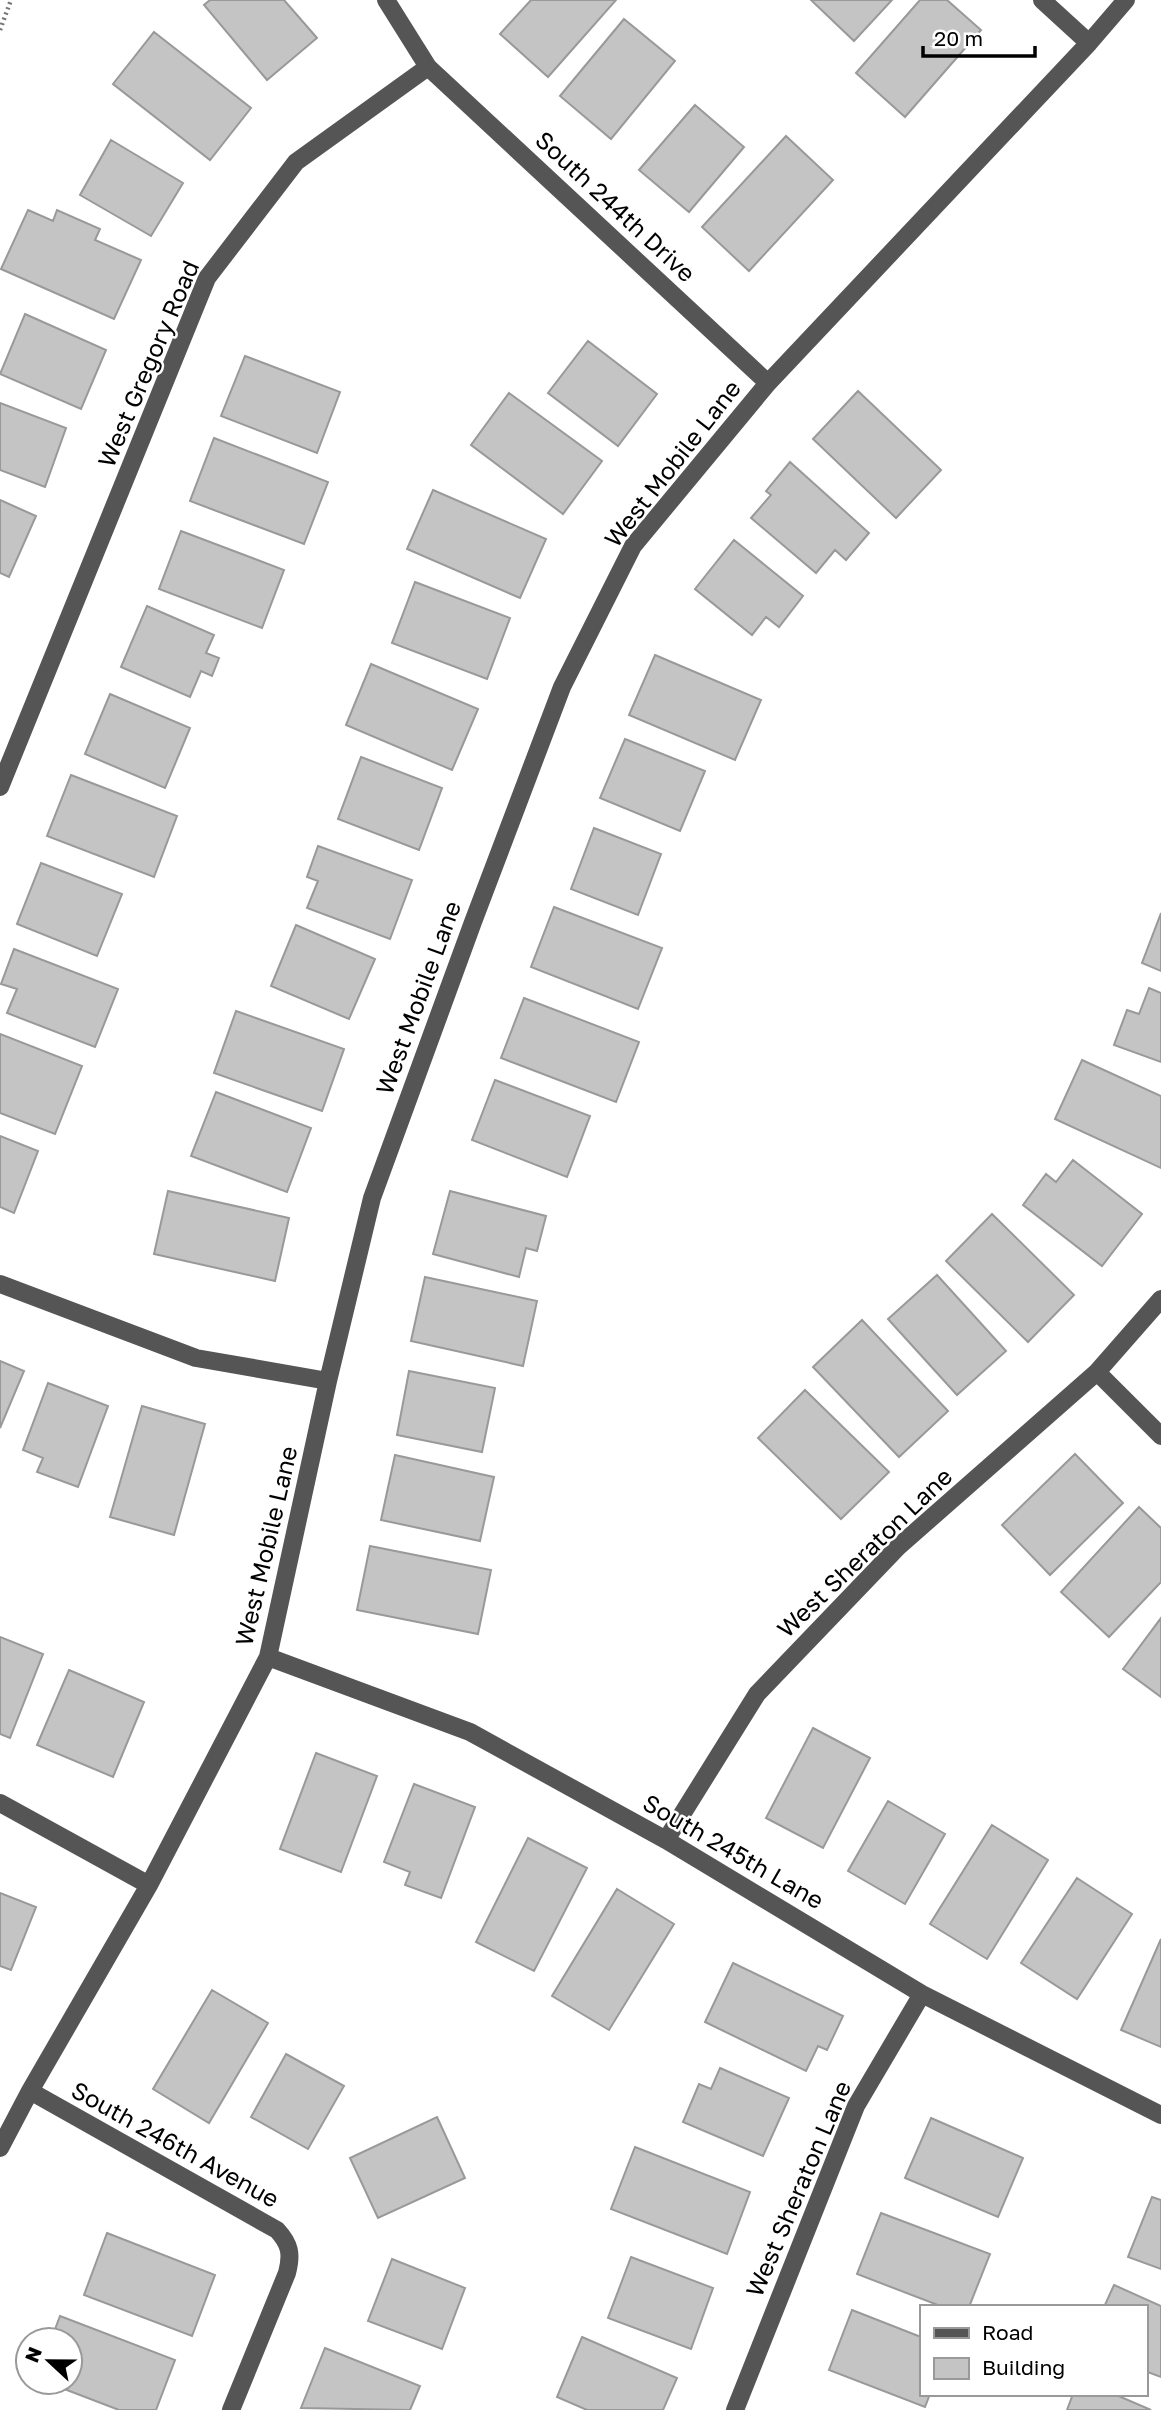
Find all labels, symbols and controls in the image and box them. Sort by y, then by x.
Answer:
scale bar [923,14,1035,58]
text: 20 m [934,25,983,51]
street label: South 244th Drive [530,124,702,287]
street label: West Gregory Road [91,256,204,471]
street label: West Mobile Lane [598,374,746,552]
street label: West Mobile Lane [369,897,466,1098]
street label: West Mobile Lane [228,1443,303,1648]
street label: West Sheraton Lane [771,1461,957,1643]
street label: South 245th Lane [638,1787,829,1914]
street label: South 246th Avenue [67,2075,285,2213]
street label: West Sheraton Lane [739,2076,856,2301]
legend [920,2305,1147,2396]
text: Road [982,2319,1033,2345]
north arrow [14,2326,84,2396]
text: N [19,2343,46,2365]
text: Building [982,2354,1065,2380]

